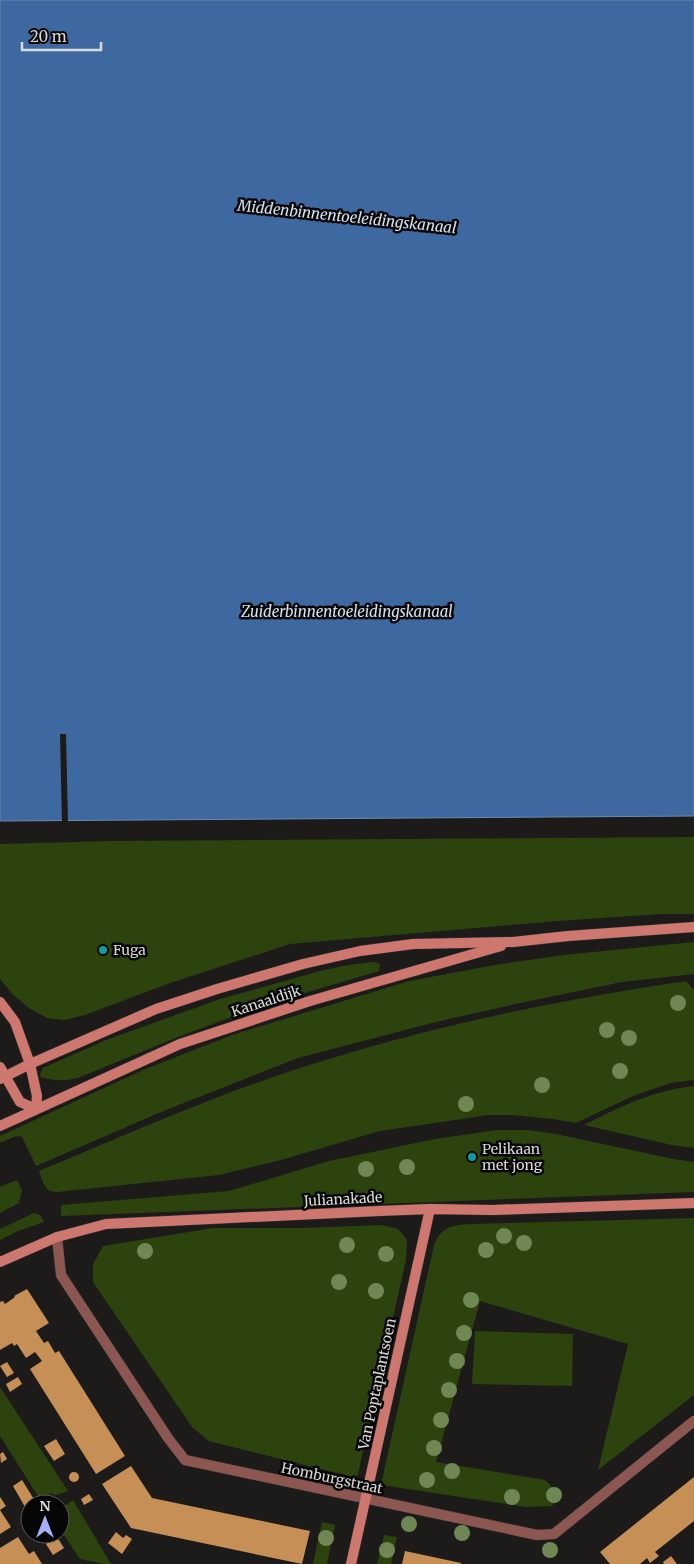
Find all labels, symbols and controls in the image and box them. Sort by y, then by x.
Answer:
scale bar [22,20,101,52]
text: 20 m [30,27,67,46]
water label: Middenbinnentoeleidingskanaal [236,195,457,237]
water label: Zuiderbinnentoeleidingskanaal [240,602,453,621]
place label: Fuga [113,941,146,959]
marker: Fuga [97,944,109,956]
street label: Kanaaldijk [229,981,303,1021]
place label: Pelikaan met jong [482,1140,543,1174]
marker: Pelikaan met jong [466,1151,478,1163]
street label: Julianakade [302,1188,383,1210]
street label: Van Poptaplantsoen [354,1317,400,1452]
street label: Homburgstraat [280,1458,385,1498]
north arrow [20,1494,70,1544]
text: N [39,1497,51,1515]

